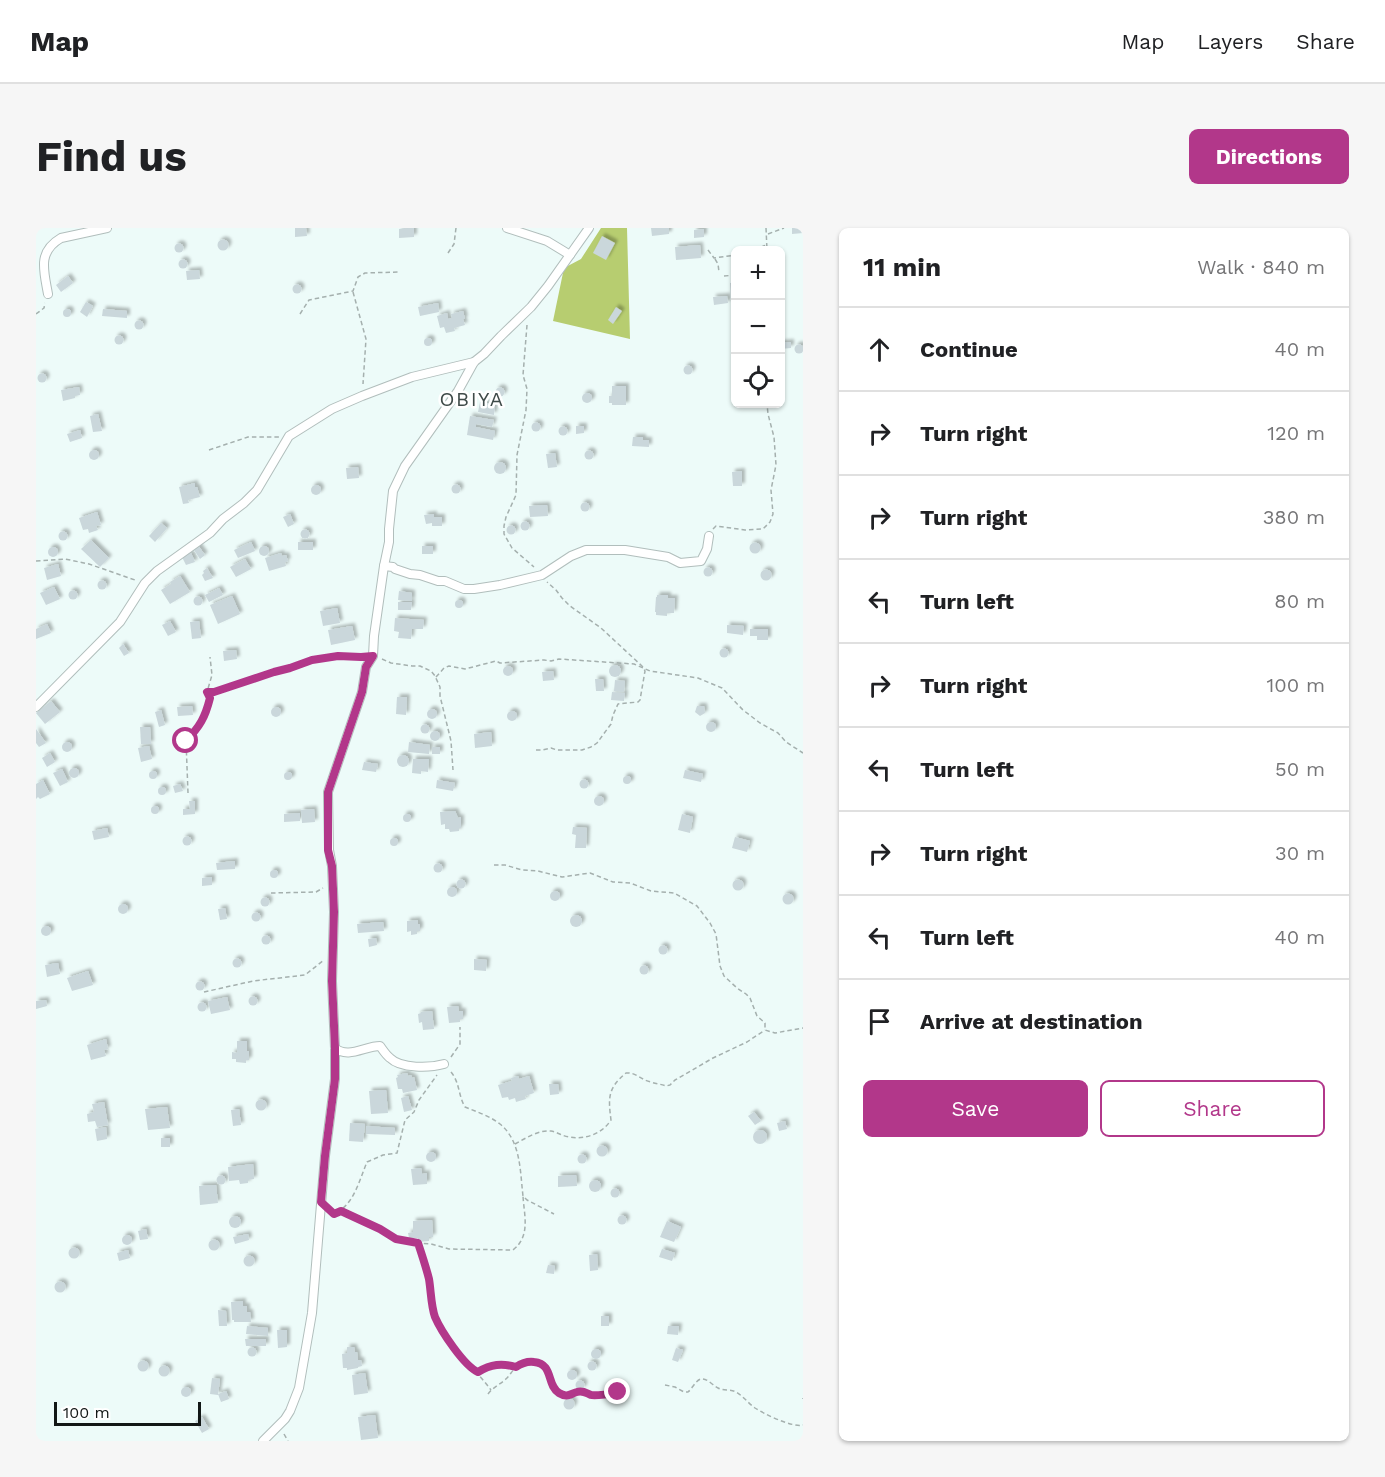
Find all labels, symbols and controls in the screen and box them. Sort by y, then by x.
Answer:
text: Map [30,25,89,58]
text: Map [1121,29,1164,54]
text: Layers [1197,29,1263,54]
text: Share [1296,29,1355,54]
button: Directions [1189,129,1349,184]
text: Find us [36,132,187,181]
map controls [731,246,785,408]
button: + [731,246,785,300]
text: 11 min [863,252,941,282]
text: Walk · 840 m [1197,255,1325,279]
button: − [731,300,785,354]
icon: ahead [863,333,896,366]
text: Continue [920,337,1018,362]
text: 40 m [1274,337,1325,361]
button: locate [731,354,785,408]
district label: OBIYA [440,387,504,411]
icon: right [863,417,896,450]
text: Turn right [920,421,1027,446]
text: 120 m [1267,421,1325,445]
icon: right [863,501,896,534]
text: Turn right [920,505,1027,530]
text: 380 m [1263,505,1325,529]
icon: left [863,585,896,618]
text: Turn left [920,589,1014,614]
text: 80 m [1274,589,1325,613]
icon: right [863,669,896,702]
text: Turn right [920,673,1027,698]
text: 100 m [1266,673,1325,697]
route start [172,727,198,753]
icon: left [863,753,896,786]
text: Turn left [920,757,1014,782]
text: 50 m [1275,757,1325,781]
icon: right [863,837,896,870]
text: Turn right [920,841,1027,866]
text: 30 m [1275,841,1325,865]
icon: left [863,921,896,954]
text: Turn left [920,925,1014,950]
text: 40 m [1274,925,1325,949]
icon: arrive [863,1005,896,1038]
text: Arrive at destination [920,1009,1143,1034]
button: Save [863,1080,1088,1137]
button: Share [1100,1080,1325,1137]
route end [604,1378,630,1404]
scale bar [54,1399,201,1426]
text: 100 m [63,1403,110,1422]

